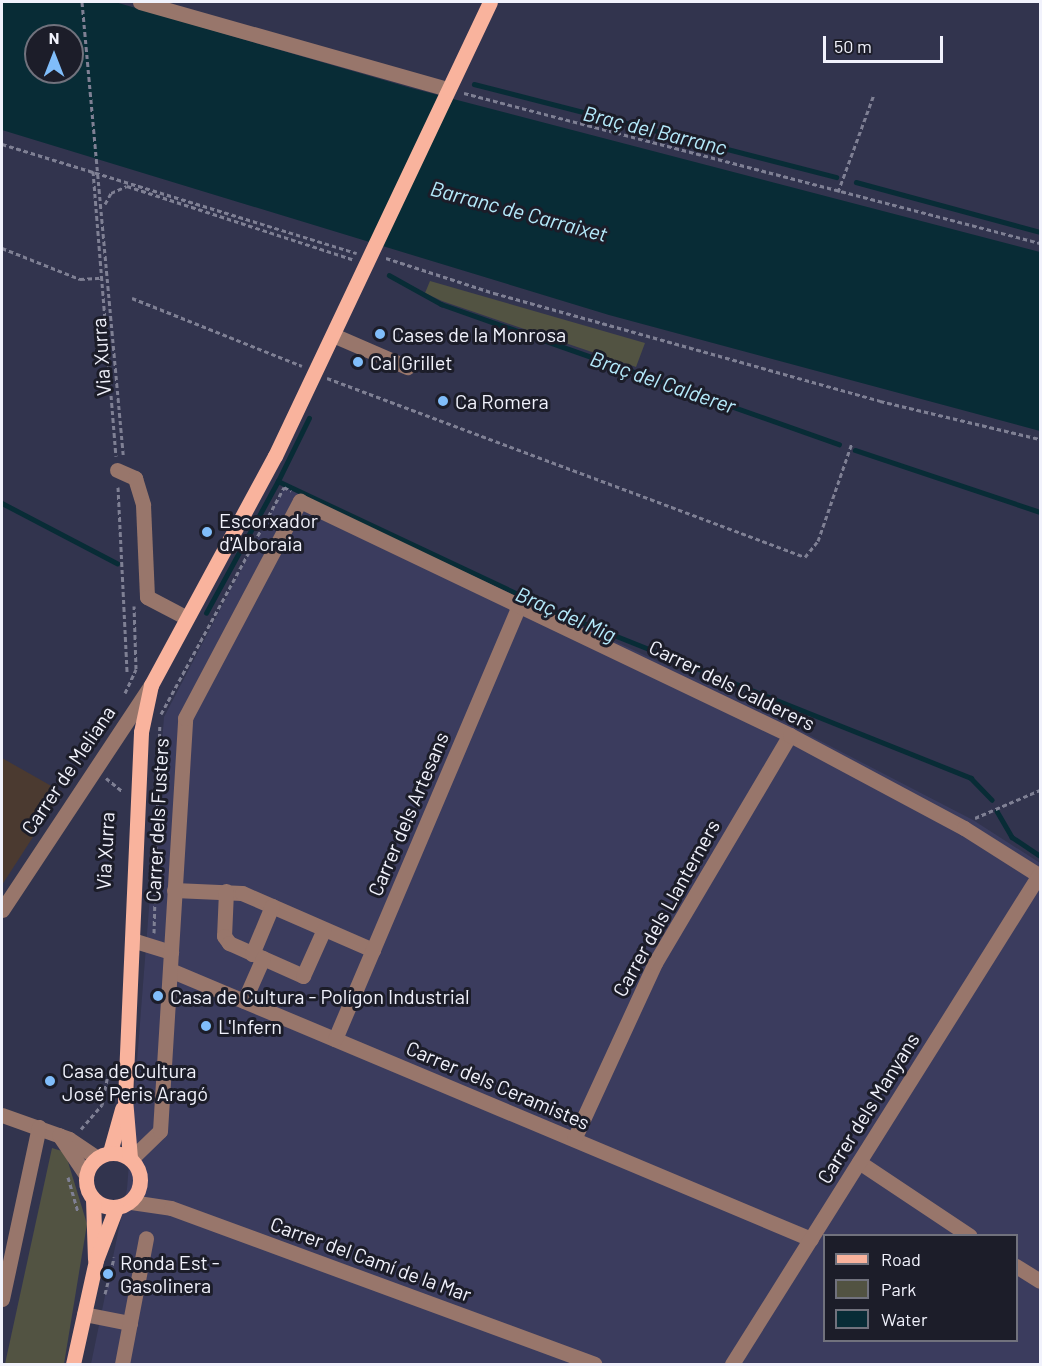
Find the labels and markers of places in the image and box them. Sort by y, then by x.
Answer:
place label: Cases de la Monrosa [392,322,566,346]
marker: Cases de la Monrosa [373,327,387,341]
place label: Cal Grillet [370,350,452,374]
marker: Cal Grillet [351,355,365,369]
place label: Ca Romera [455,389,549,413]
marker: Ca Romera [436,394,450,408]
place label: Escorxador d'Alboraia [219,508,318,555]
marker: Escorxador d'Alboraia [200,525,214,539]
place label: Casa de Cultura - Polígon Industrial [170,984,470,1008]
marker: Casa de Cultura - Polígon Industrial [151,989,165,1003]
place label: L'Infern [218,1014,282,1038]
marker: L'Infern [199,1019,213,1033]
place label: Casa de Cultura José Peris Aragó [62,1058,208,1105]
marker: Casa de Cultura José Peris Aragó [43,1074,57,1088]
place label: Ronda Est - Gasolinera [120,1250,220,1297]
marker: Ronda Est - Gasolinera [101,1267,115,1281]

